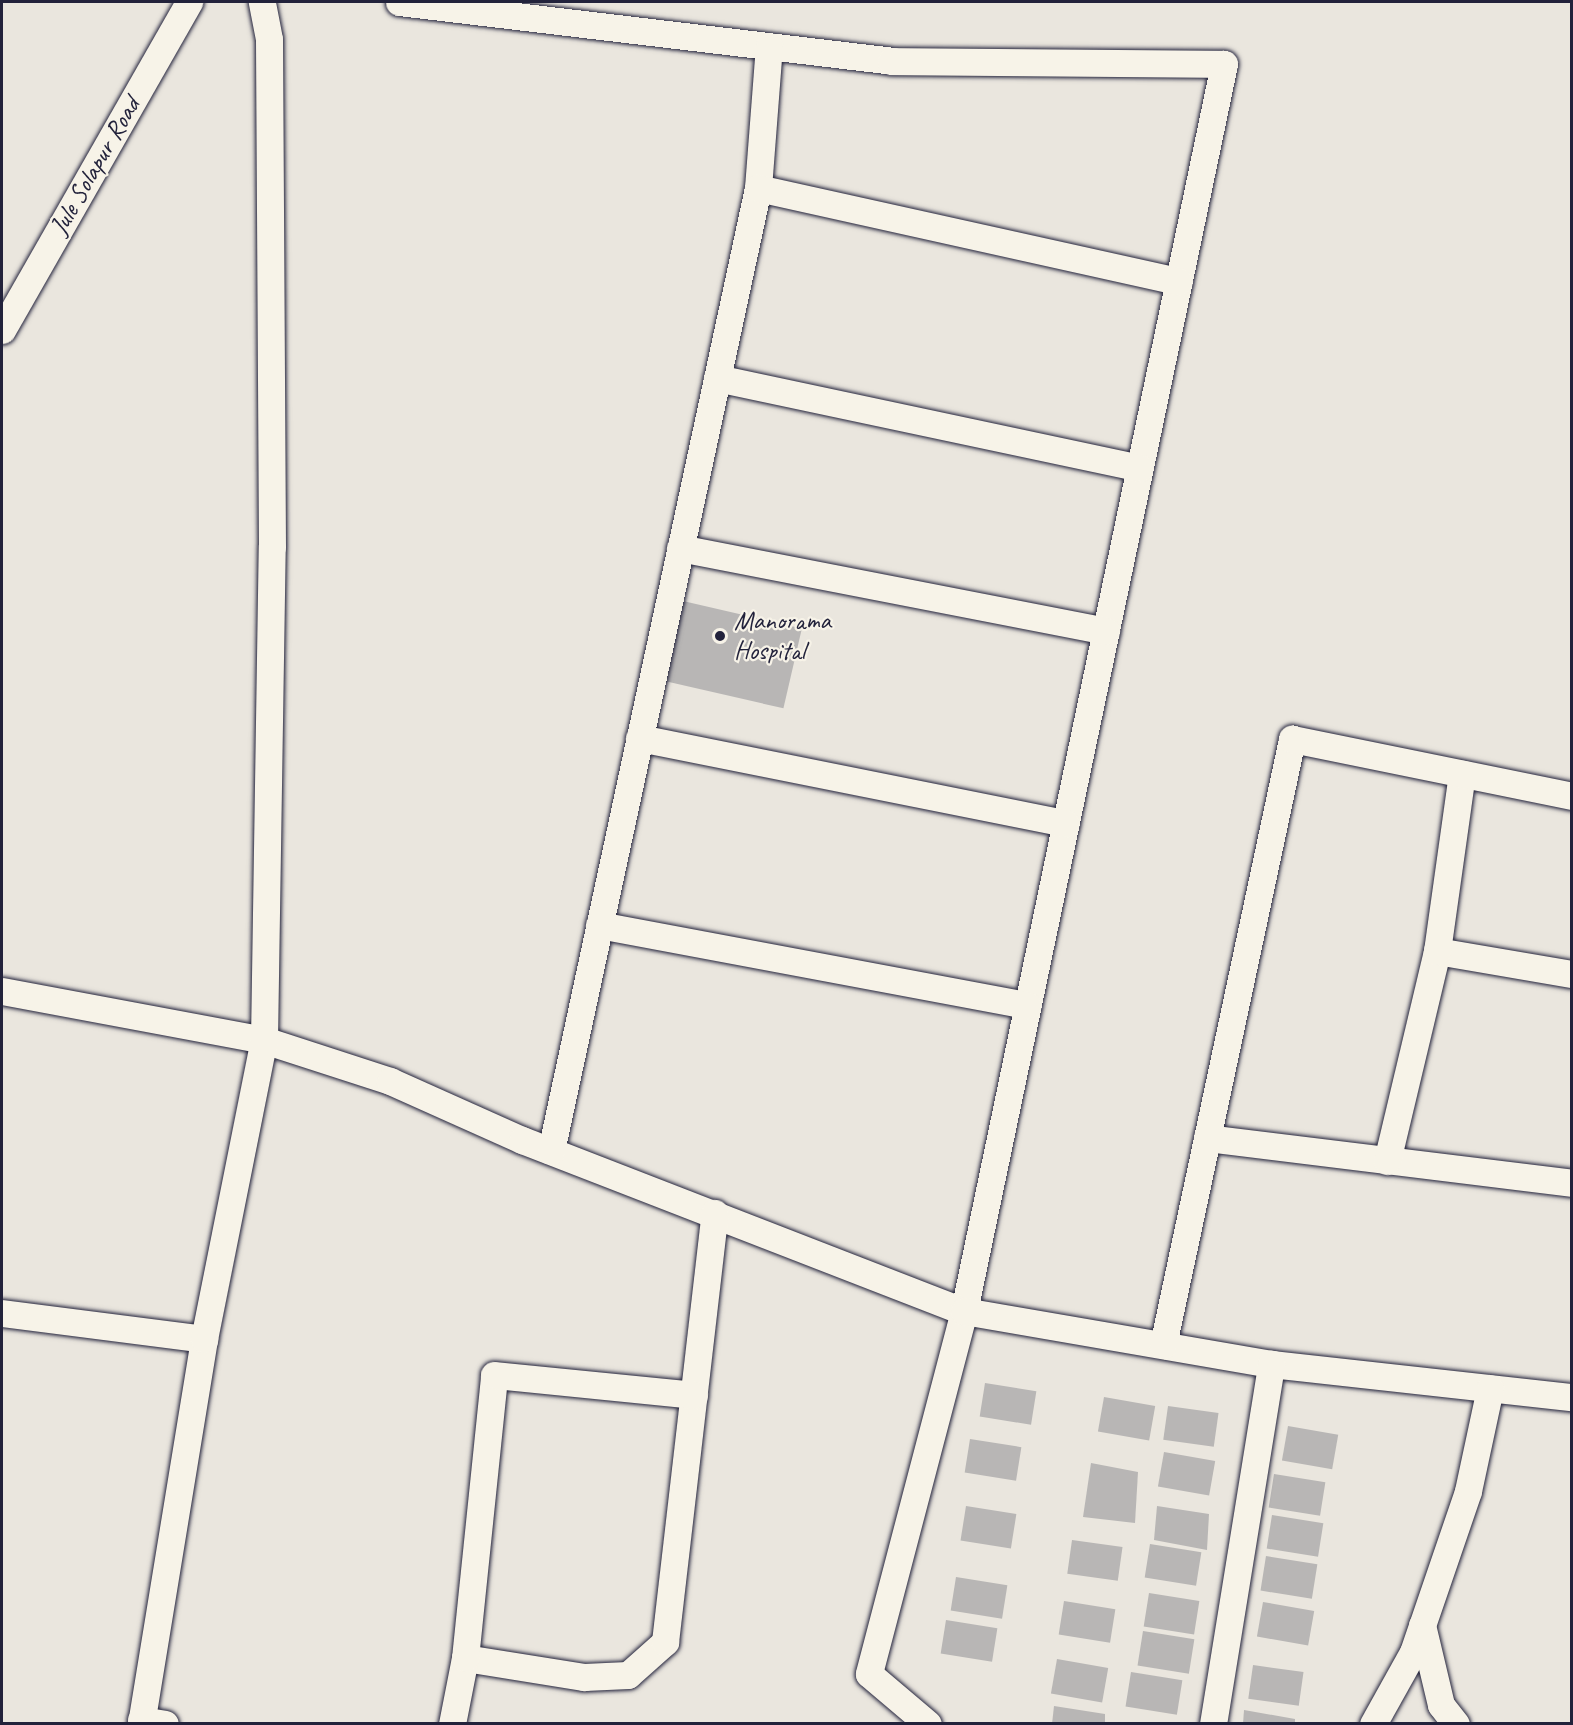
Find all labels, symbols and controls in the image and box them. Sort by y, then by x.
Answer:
street label: Jule Solapur Road [44,93,146,239]
place label: Manorama Hospital [734,605,831,666]
marker: Manorama Hospital [711,627,729,645]

